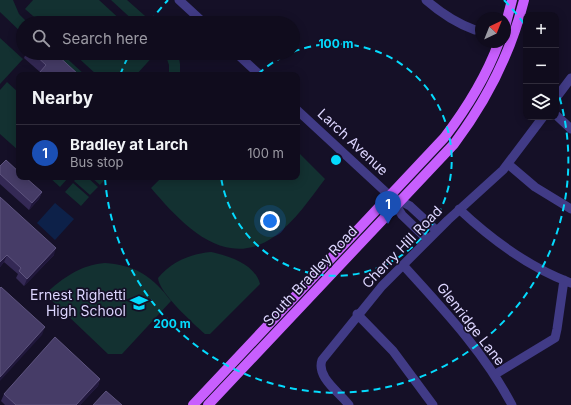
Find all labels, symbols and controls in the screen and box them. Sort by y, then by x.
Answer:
north arrow [475,12,511,48]
map controls [523,12,559,120]
button: + [523,12,559,48]
search box [16,16,300,60]
icon: search [30,27,52,49]
text: Search here [62,29,148,48]
text: 100 m [318,36,354,51]
button: − [523,48,559,84]
button: layers [523,84,559,120]
text: Nearby [32,88,93,108]
street label: Larch Avenue [315,105,392,179]
text: Bradley at Larch [70,135,188,154]
text: 1 [42,145,48,161]
text: 100 m [247,145,284,161]
centre of rings [329,153,343,167]
text: Bus stop [70,154,123,170]
pin: 1 [375,191,401,224]
street label: Cherry Hill Road [358,202,445,291]
your location [260,211,280,231]
street label: South Bradley Road [259,222,360,329]
street label: Glenridge Lane [434,279,509,369]
place label: Ernest Righetti High School [30,286,126,319]
school or university icon: Ernest Righetti High School [129,293,149,313]
text: 200 m [153,316,191,331]

